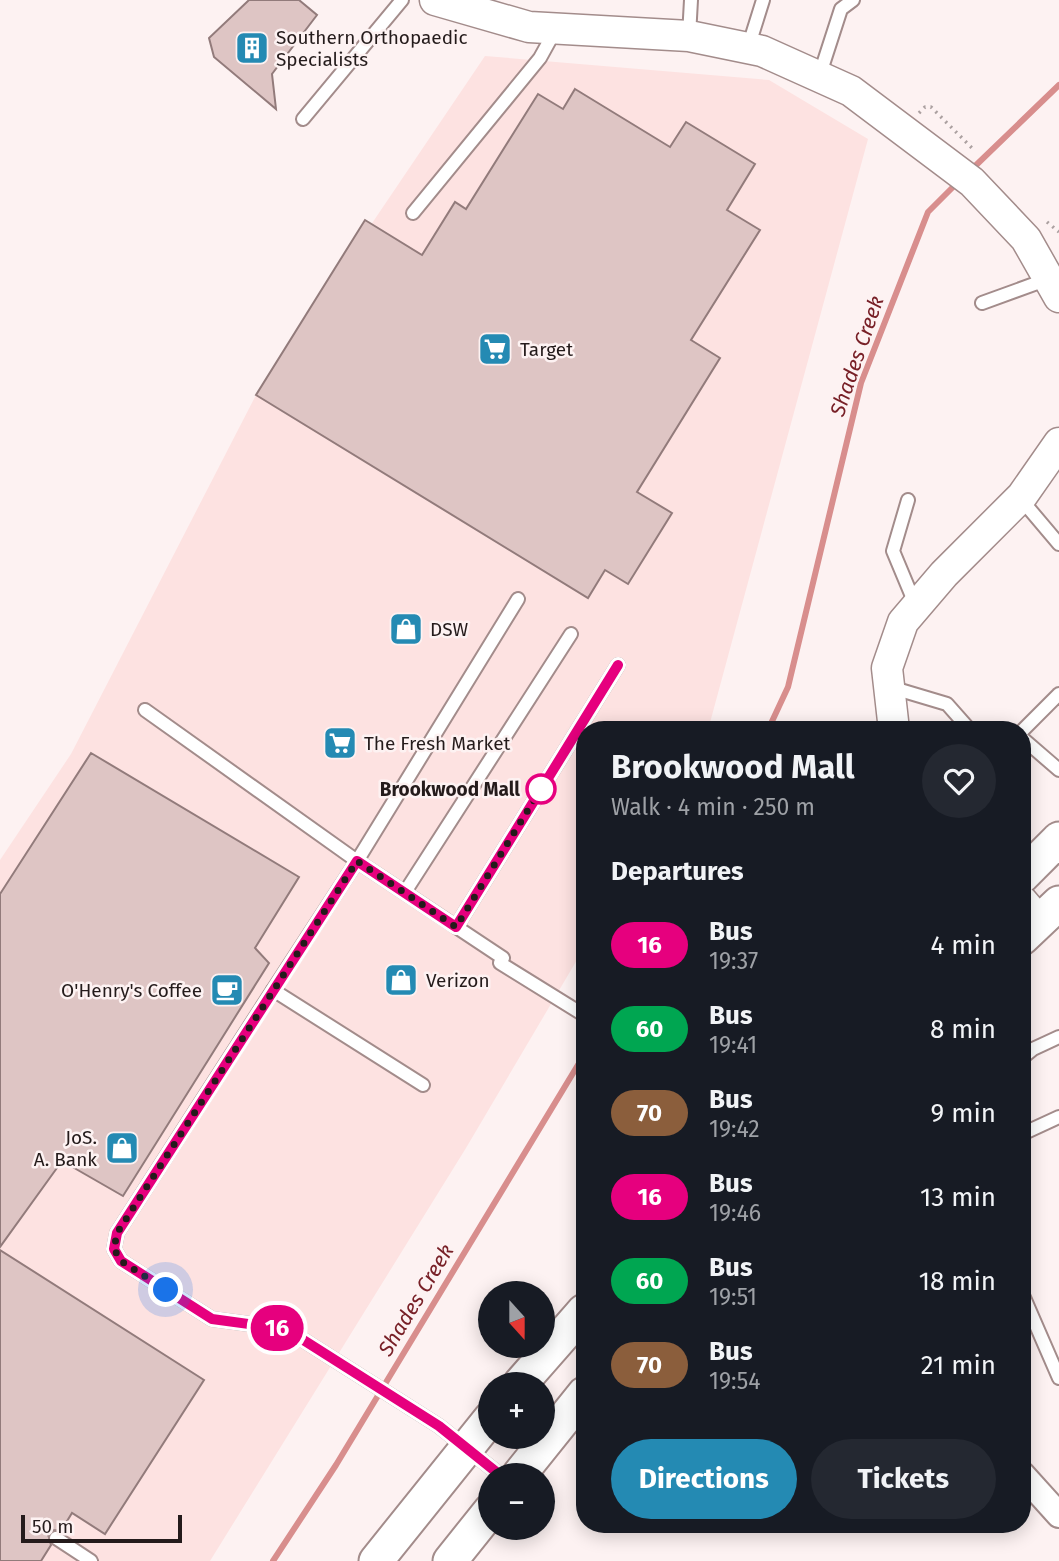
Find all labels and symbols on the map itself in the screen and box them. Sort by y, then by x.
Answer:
place label: Southern Orthopaedic Specialists [276,26,468,71]
building icon: Southern Orthopaedic Specialists [233,29,271,67]
water label: Shades Creek [824,292,890,421]
supermarket icon: Target [476,330,514,368]
place label: Target [520,338,573,361]
shop icon: DSW [387,610,425,648]
place label: DSW [430,618,468,641]
supermarket icon: The Fresh Market [321,724,359,762]
place label: The Fresh Market [364,732,511,755]
marker: Brookwood Mall [526,774,556,804]
place label: Brookwood Mall [380,778,520,801]
shop icon: Verizon [382,961,420,999]
place label: Verizon [426,969,490,992]
cafe icon: O'Henry's Coffee [208,971,246,1009]
place label: O'Henry's Coffee [61,979,202,1002]
place label: JoS. A. Bank [34,1126,97,1171]
shop icon: JoS. A. Bank [103,1129,141,1167]
water label: Shades Creek [372,1239,459,1361]
your location [148,1272,183,1307]
north arrow [478,1281,555,1358]
line badge: 16 [246,1305,308,1351]
scale bar [21,1512,182,1544]

